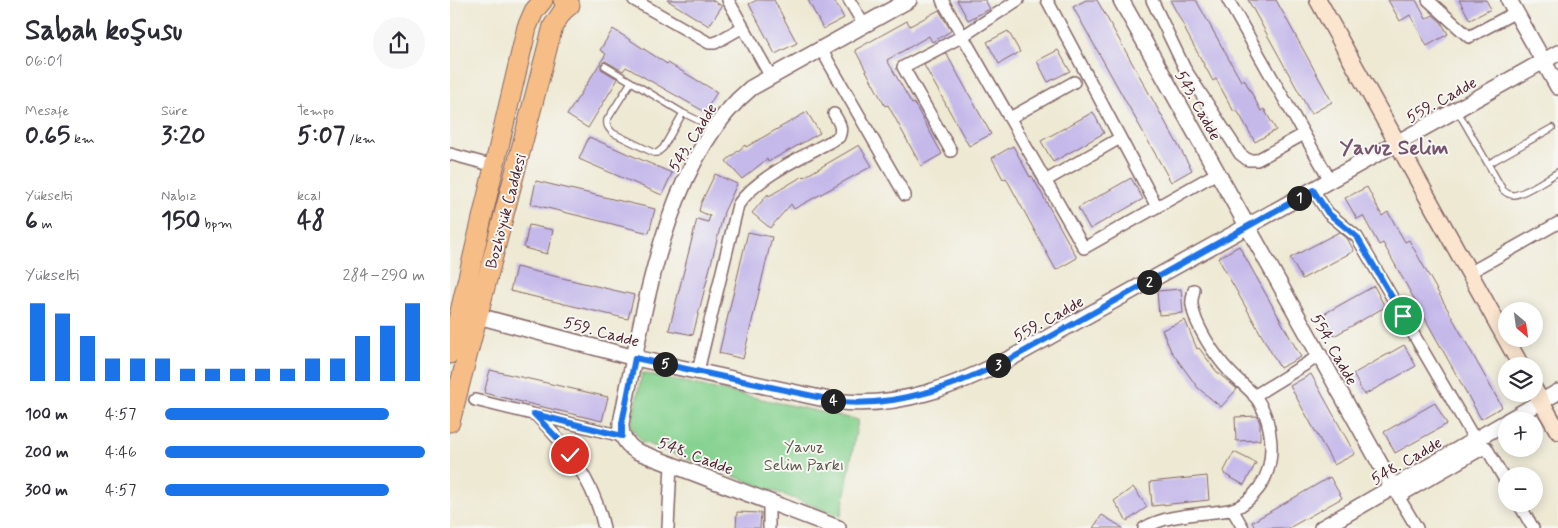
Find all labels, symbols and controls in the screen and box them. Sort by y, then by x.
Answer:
text: Sabah koşusu [25,13,183,50]
button: share [373,17,425,69]
text: 06:01 [25,51,63,72]
street label: 543. Cadde [1170,67,1225,144]
street label: 559. Cadde [1403,72,1481,128]
street label: 543. Cadde [664,100,722,176]
text: Mesafe [25,102,69,120]
text: Süre [161,102,188,120]
text: Tempo [297,102,334,120]
text: 0.65 [25,120,70,153]
text: 3:20 [161,120,206,153]
text: 5:07 [297,120,345,153]
text: km [70,130,95,148]
text: /km [345,130,376,148]
district label: Yavuz Selim [1340,134,1449,162]
street label: Bozhöyük Caddesi [481,151,532,271]
pin: 1 [1286,186,1312,210]
text: Yükselti [25,187,72,205]
text: Nabız [161,187,197,205]
text: kcal [297,187,321,205]
text: 1 [1296,189,1303,207]
text: 6 [25,205,38,238]
text: 150 [161,205,201,238]
text: 48 [297,205,325,238]
text: m [38,215,53,233]
text: bpm [201,215,233,233]
text: Yükselti [25,265,79,286]
text: 284–290 m [343,265,425,286]
pin: 2 [1136,270,1162,294]
text: 2 [1146,273,1153,291]
street label: 559. Cadde [1010,291,1088,347]
pin [1382,295,1424,337]
icon: arrive [1389,302,1417,330]
north arrow [1498,302,1542,348]
map controls [1498,302,1543,512]
street label: 554. Cadde [1305,310,1362,389]
street label: 559. Cadde [562,312,642,353]
pin: 5 [652,352,678,376]
pin: 3 [986,352,1010,378]
text: 5 [661,355,670,373]
text: 3 [995,356,1002,374]
button: layers [1498,357,1543,402]
pin: 4 [820,388,846,414]
text: 4 [829,392,838,410]
text: 100 m [25,404,68,425]
text: 4:57 [105,404,136,425]
button: + [1498,412,1543,457]
street label: 548. Cadde [655,432,736,480]
street label: 548. Cadde [1367,433,1446,490]
pin [549,434,591,476]
park label: Yavuz Selim Parkı [764,437,844,476]
icon: check [556,441,584,469]
text: 200 m [25,442,69,463]
text: 4:46 [105,442,137,463]
button: − [1498,467,1543,512]
text: 300 m [25,480,68,501]
text: 4:57 [105,480,136,501]

